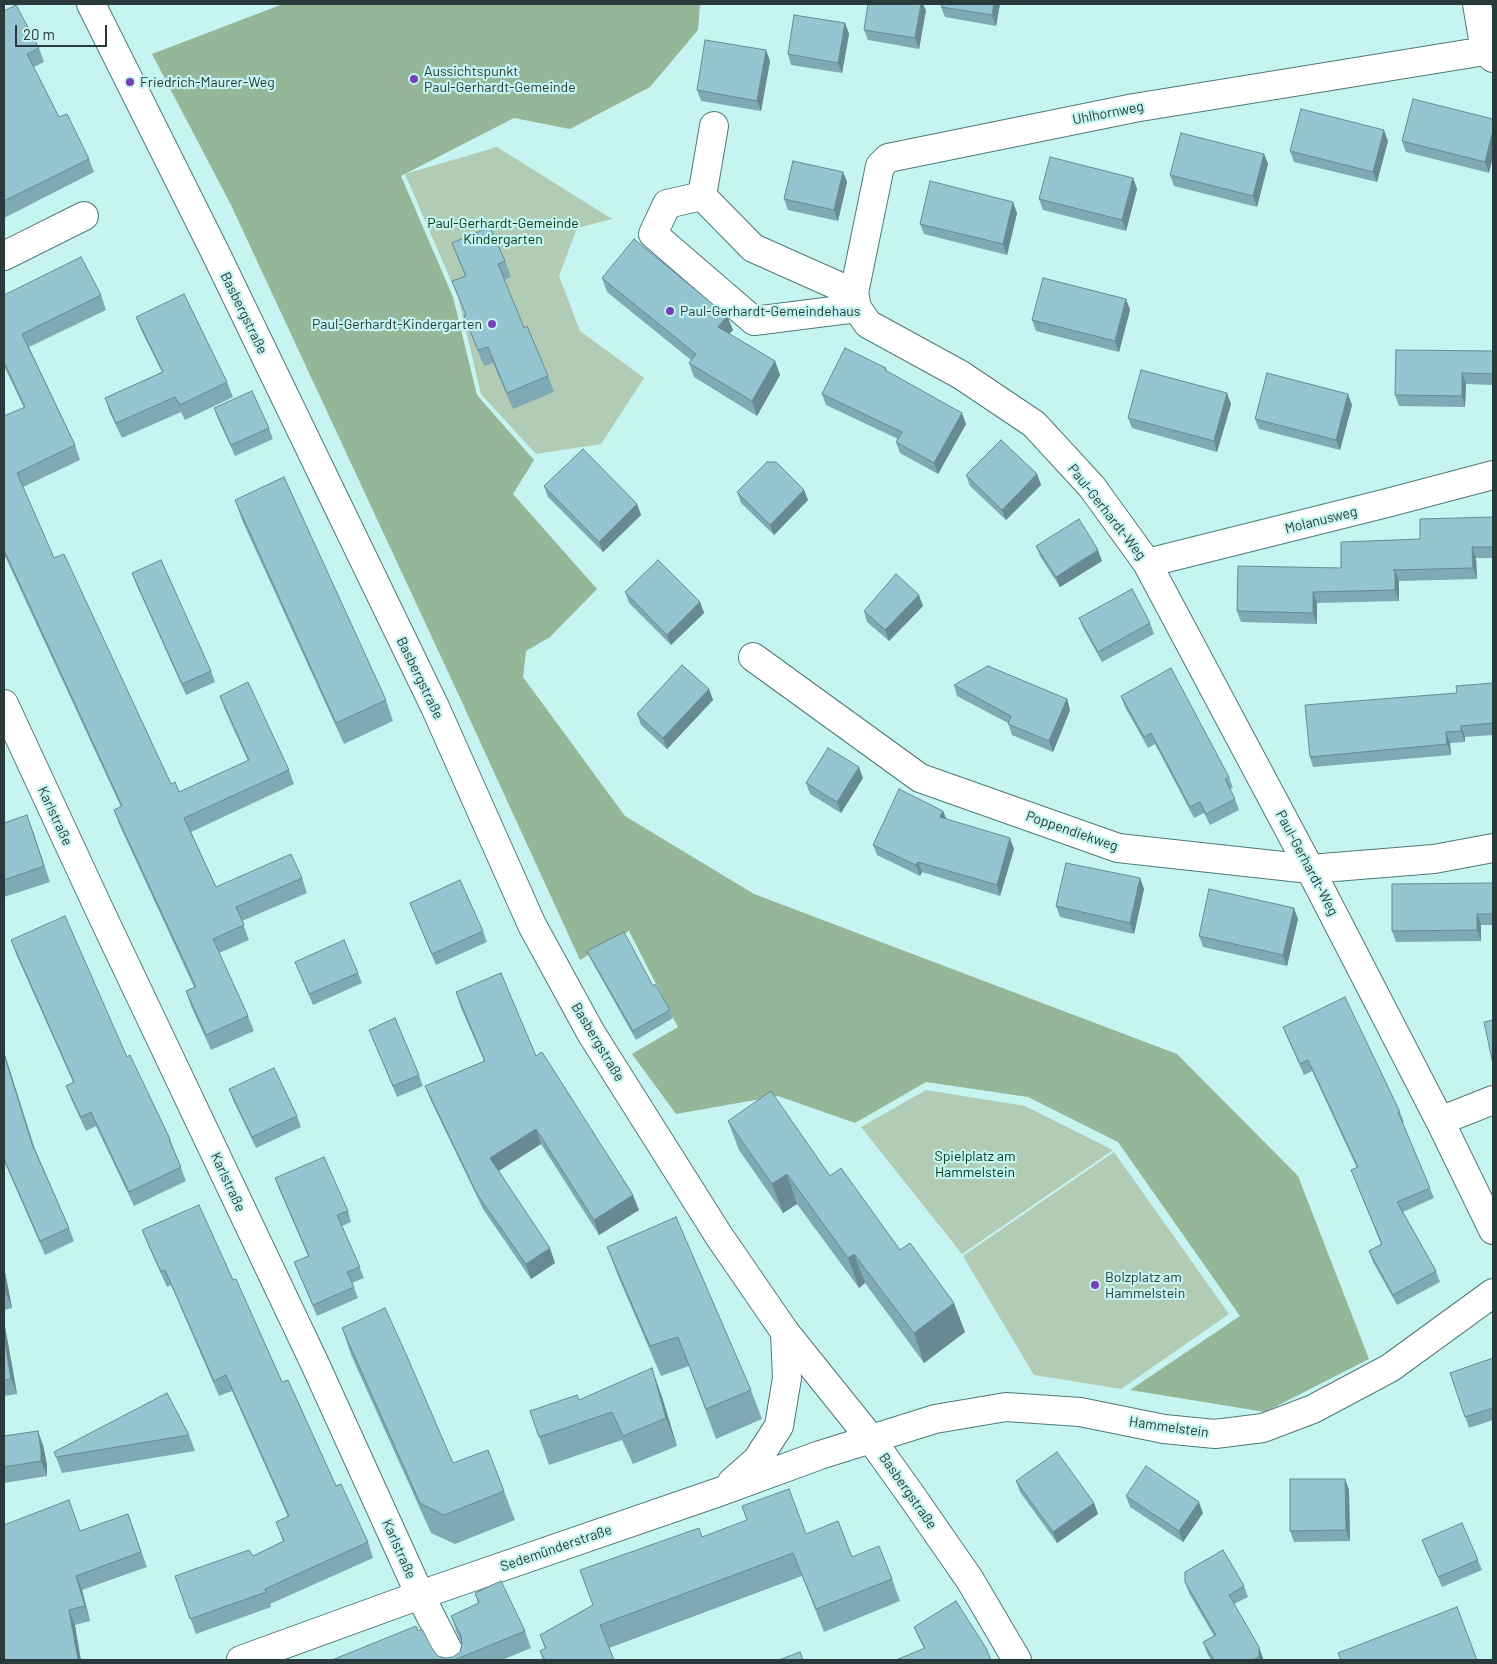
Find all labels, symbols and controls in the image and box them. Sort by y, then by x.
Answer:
scale bar [18,15,110,47]
text: 20 m [23,25,55,43]
place label: Aussichtspunkt Paul-Gerhardt-Gemeinde [424,63,576,95]
marker: Aussichtspunkt Paul-Gerhardt-Gemeinde [408,73,420,85]
place label: Friedrich-Maurer-Weg [140,74,275,90]
marker: Friedrich-Maurer-Weg [124,76,136,88]
street label: Uhlhornweg [1071,98,1145,128]
park label: Paul-Gerhardt-Gemeinde Kindergarten [427,215,579,248]
street label: Basbergstraße [217,269,271,357]
place label: Paul-Gerhardt-Gemeindehaus [680,303,861,319]
marker: Paul-Gerhardt-Gemeindehaus [664,305,676,317]
place label: Paul-Gerhardt-Kindergarten [312,316,482,332]
marker: Paul-Gerhardt-Kindergarten [486,318,498,330]
street label: Paul-Gerhardt-Weg [1064,461,1150,563]
street label: Molanusweg [1283,503,1359,537]
street label: Basbergstraße [393,634,447,722]
street label: Karlstraße [34,784,76,848]
street label: Poppendiekweg [1024,807,1120,855]
street label: Paul-Gerhardt-Weg [1272,807,1342,919]
street label: Basbergstraße [568,999,628,1085]
park label: Spielplatz am Hammelstein [934,1148,1016,1180]
street label: Karlstraße [207,1150,249,1214]
place label: Bolzplatz am Hammelstein [1105,1269,1185,1302]
marker: Bolzplatz am Hammelstein [1089,1279,1101,1291]
street label: Hammelstein [1128,1413,1210,1441]
street label: Basbergstraße [876,1450,940,1532]
street label: Karlstraße [378,1517,420,1581]
street label: Sedemünderstraße [498,1521,614,1575]

